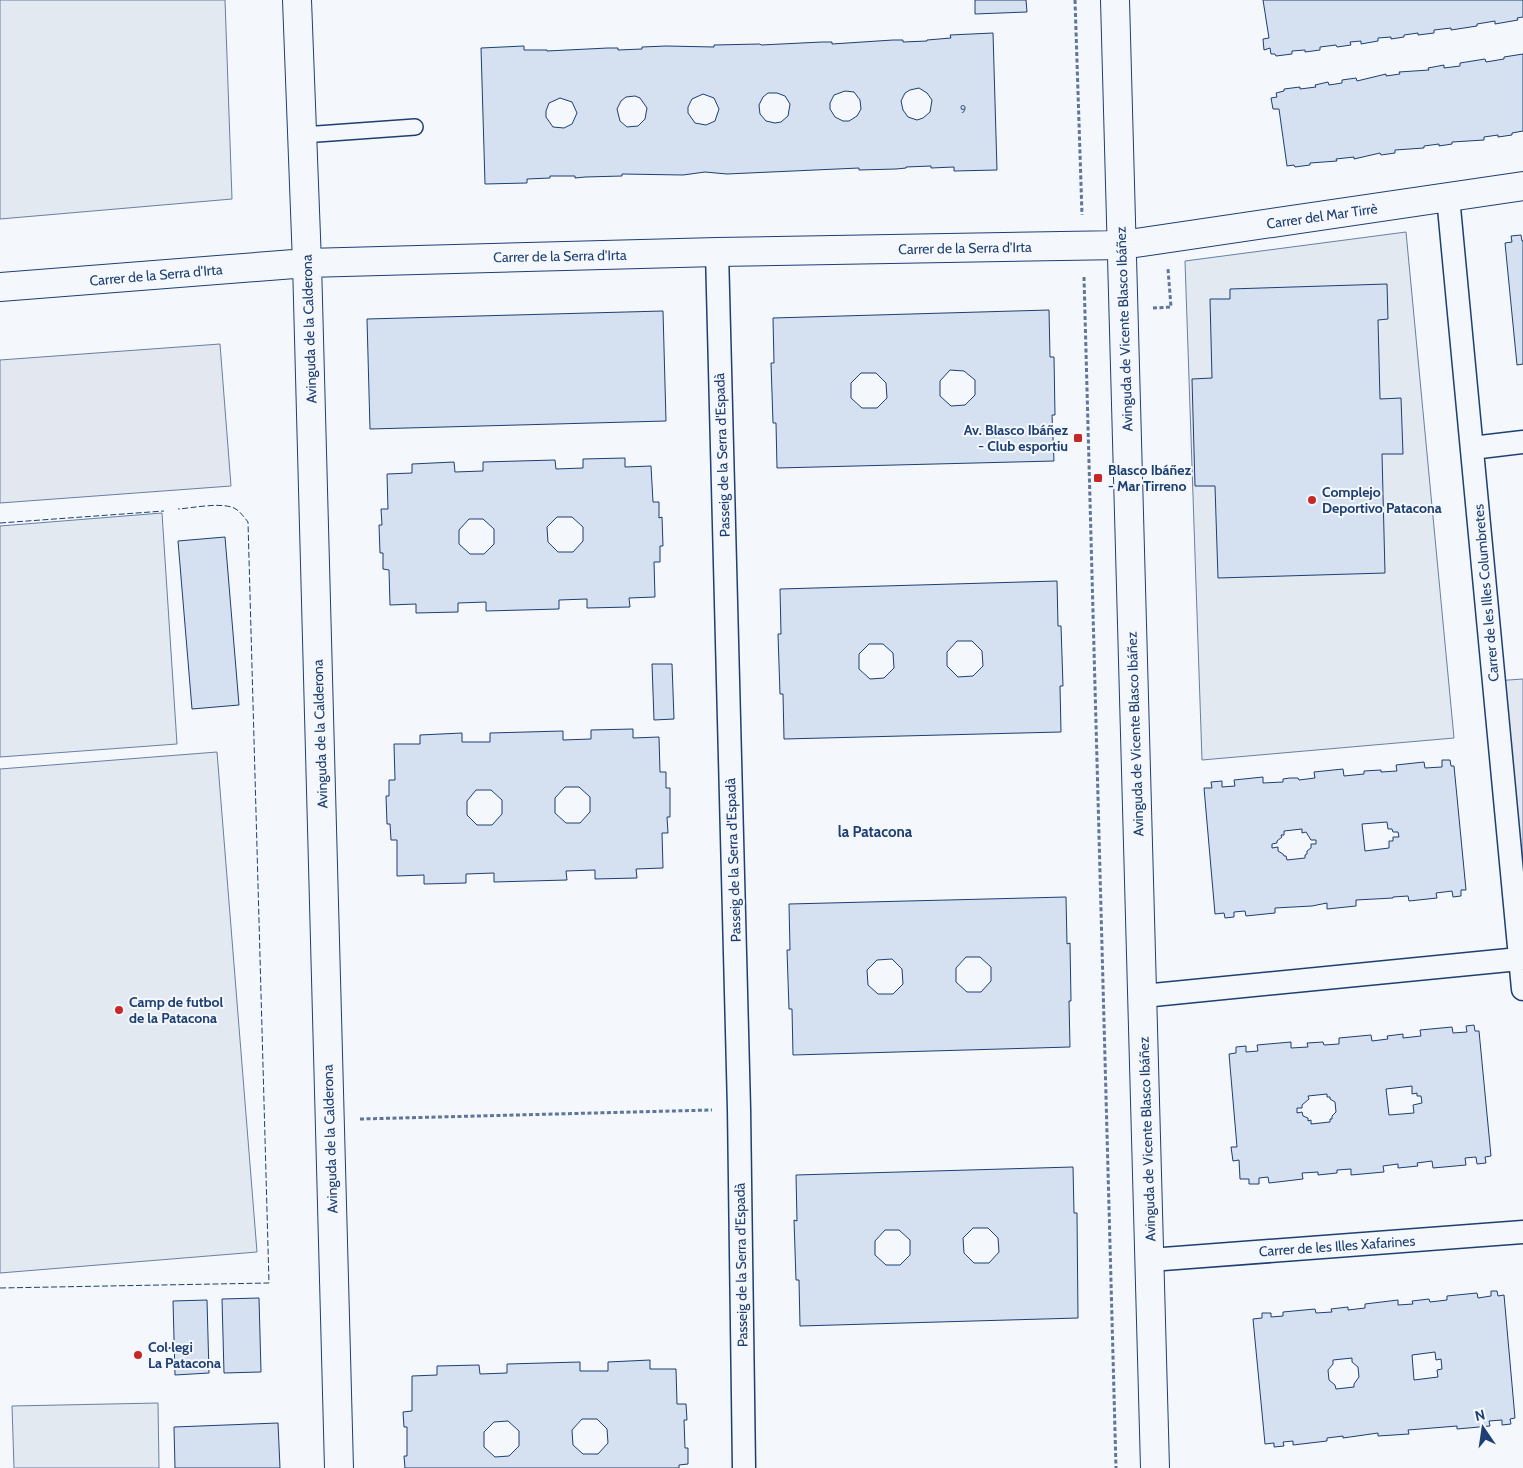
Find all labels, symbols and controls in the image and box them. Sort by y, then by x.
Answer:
house number: 9 [960,102,966,116]
street label: Carrer del Mar Tirrè [1265,199,1379,233]
street label: Avinguda de Vicente Blasco Ibáñez [1111,226,1137,432]
street label: Carrer de la Serra d'Irta [898,238,1032,258]
street label: Carrer de la Serra d'Irta [493,246,627,266]
street label: Avinguda de la Calderona [297,254,321,404]
street label: Carrer de la Serra d'Irta [89,260,224,290]
street label: Passeig de la Serra d'Espadà [710,372,734,537]
place label: Av. Blasco Ibáñez - Club esportiu [964,421,1068,455]
marker: Av. Blasco Ibáñez - Club esportiu [1072,432,1084,444]
place label: Blasco Ibáñez - Mar Tirreno [1108,461,1191,495]
marker: Blasco Ibáñez - Mar Tirreno [1092,472,1104,484]
place label: Complejo Deportivo Patacona [1322,483,1442,517]
marker: Complejo Deportivo Patacona [1306,494,1318,506]
street label: Carrer de les Illes Columbretes [1469,503,1503,683]
street label: Avinguda de Vicente Blasco Ibáñez [1122,631,1148,837]
street label: Avinguda de la Calderona [308,659,332,809]
street label: Passeig de la Serra d'Espadà [721,777,745,942]
district label: la Patacona [838,823,913,841]
place label: Camp de futbol de la Patacona [129,993,223,1027]
marker: Camp de futbol de la Patacona [113,1004,125,1016]
street label: Avinguda de Vicente Blasco Ibáñez [1134,1036,1160,1242]
street label: Avinguda de la Calderona [318,1064,342,1214]
street label: Passeig de la Serra d'Espadà [731,1182,751,1347]
street label: Carrer de les Illes Xafarines [1258,1232,1416,1260]
place label: Col·legi La Patacona [148,1338,221,1372]
marker: Col·legi La Patacona [132,1349,144,1361]
north arrow [1458,1403,1508,1453]
text: N [1473,1405,1487,1425]

